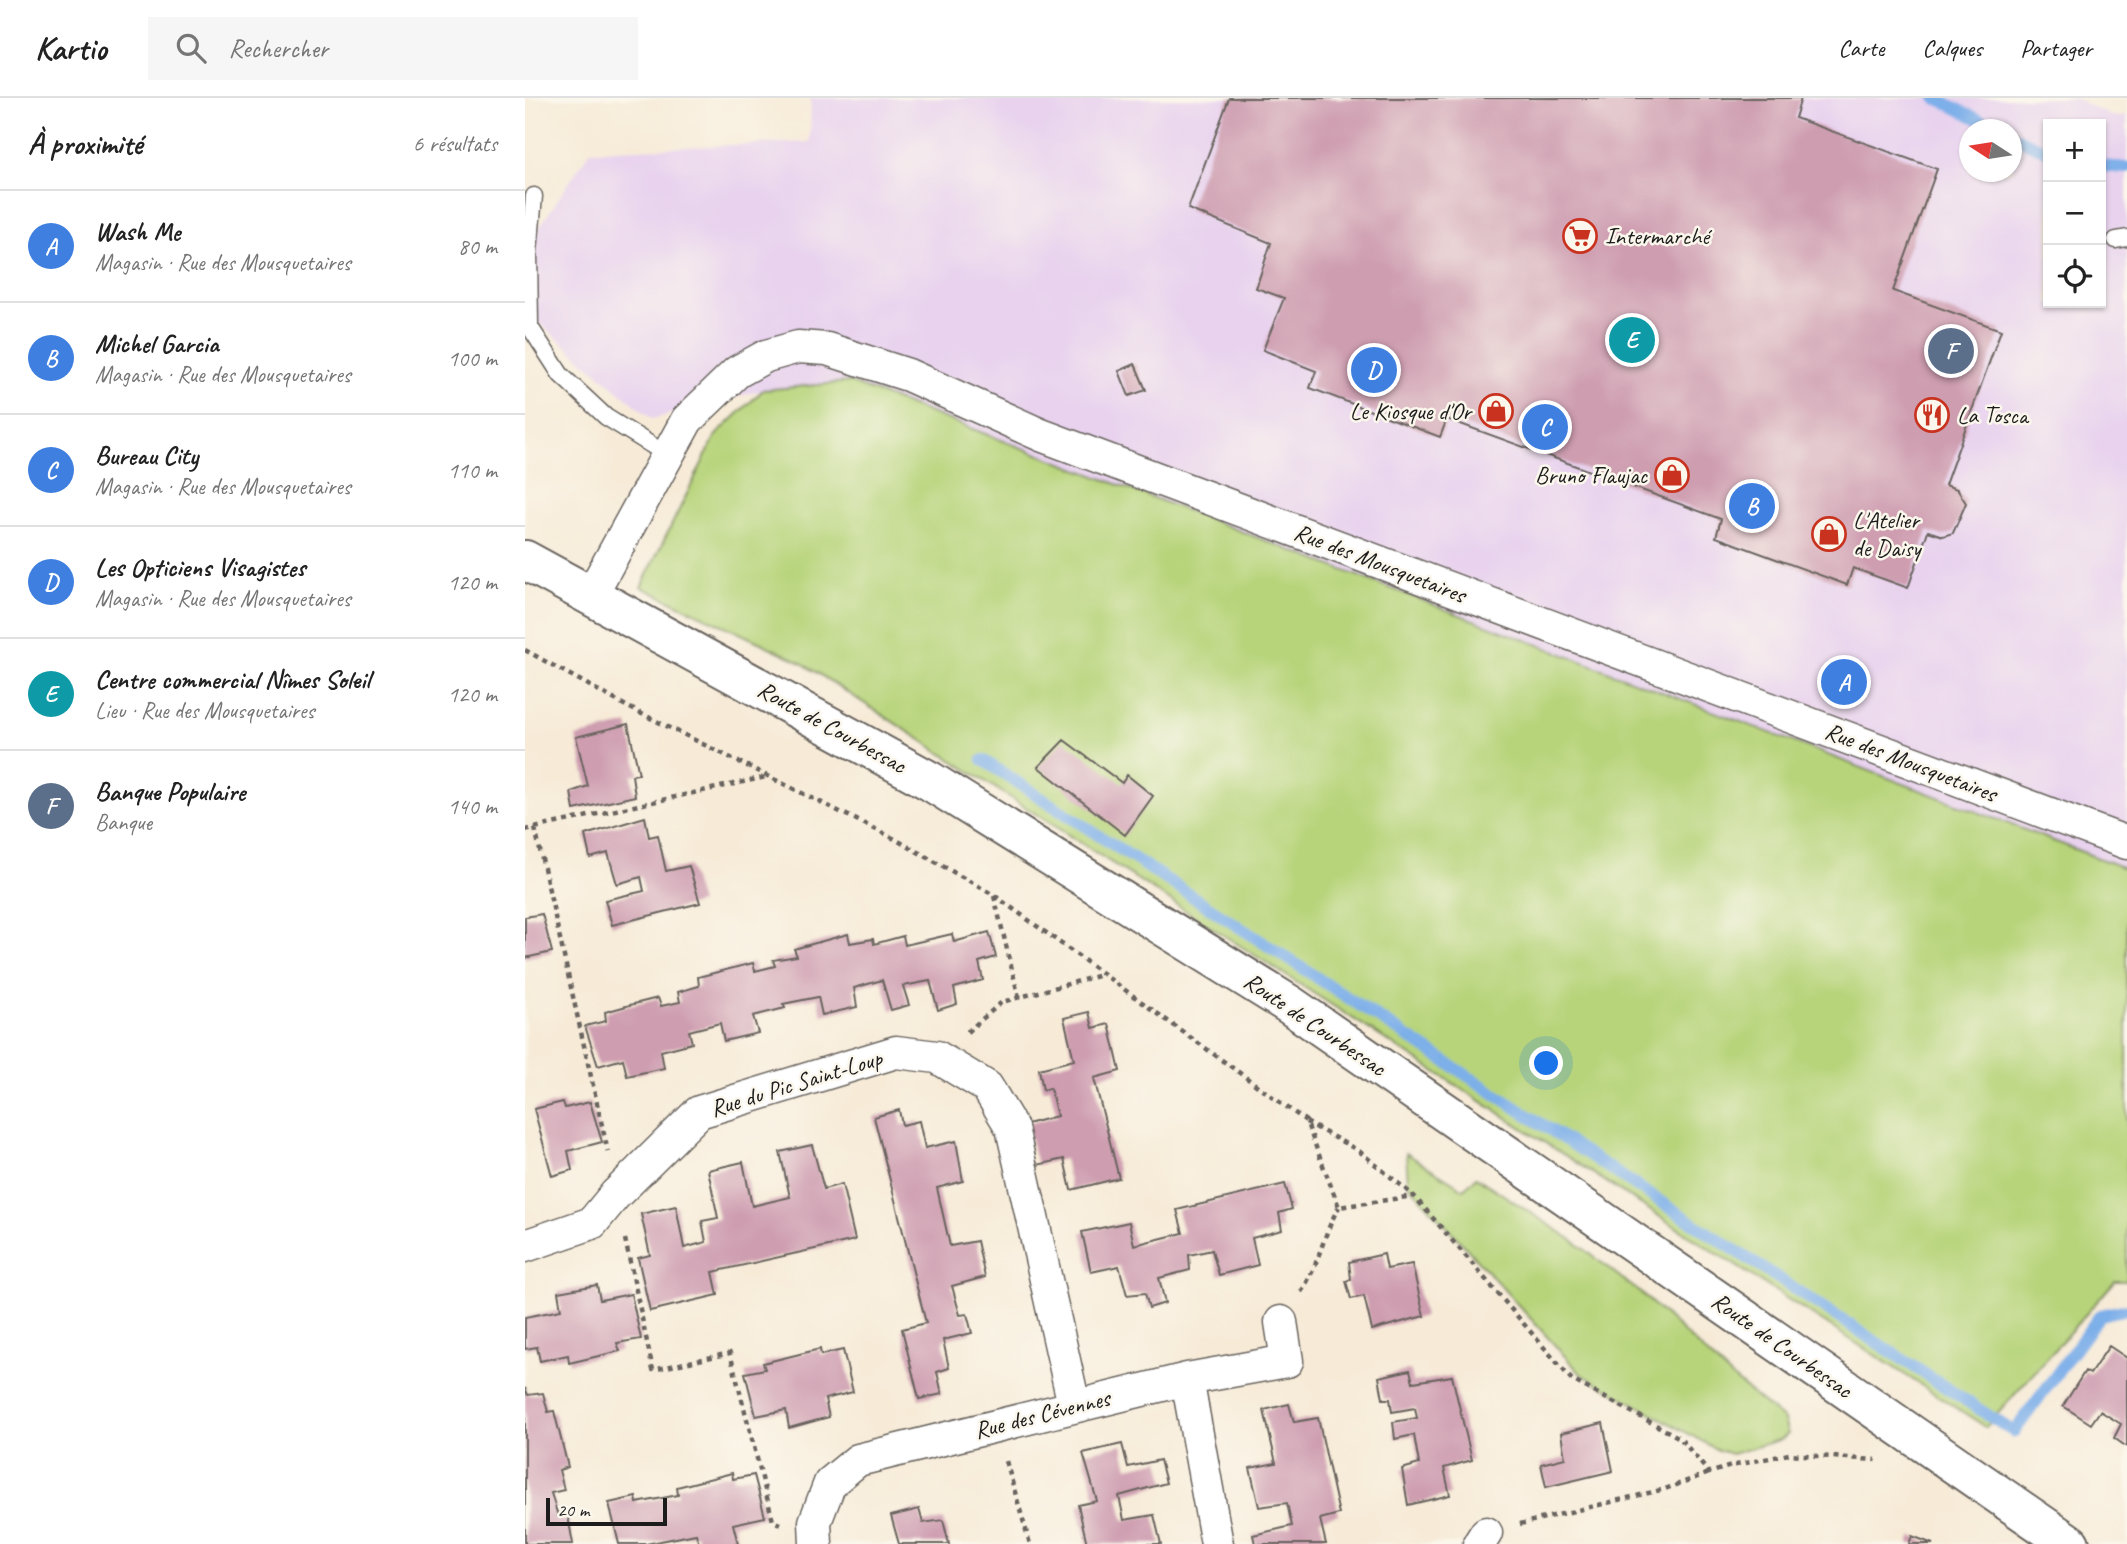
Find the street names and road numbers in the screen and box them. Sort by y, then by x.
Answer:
street label: Rue des Mousquetaires [1290,517,1473,610]
street label: Route de Courbessac [753,674,913,781]
street label: Rue des Mousquetaires [1821,716,2004,809]
street label: Route de Courbessac [1238,966,1393,1083]
street label: Rue du Pic Saint-Loup [707,1042,886,1123]
street label: Route de Courbessac [1706,1285,1859,1405]
street label: Rue des Cévennes [971,1382,1115,1445]

